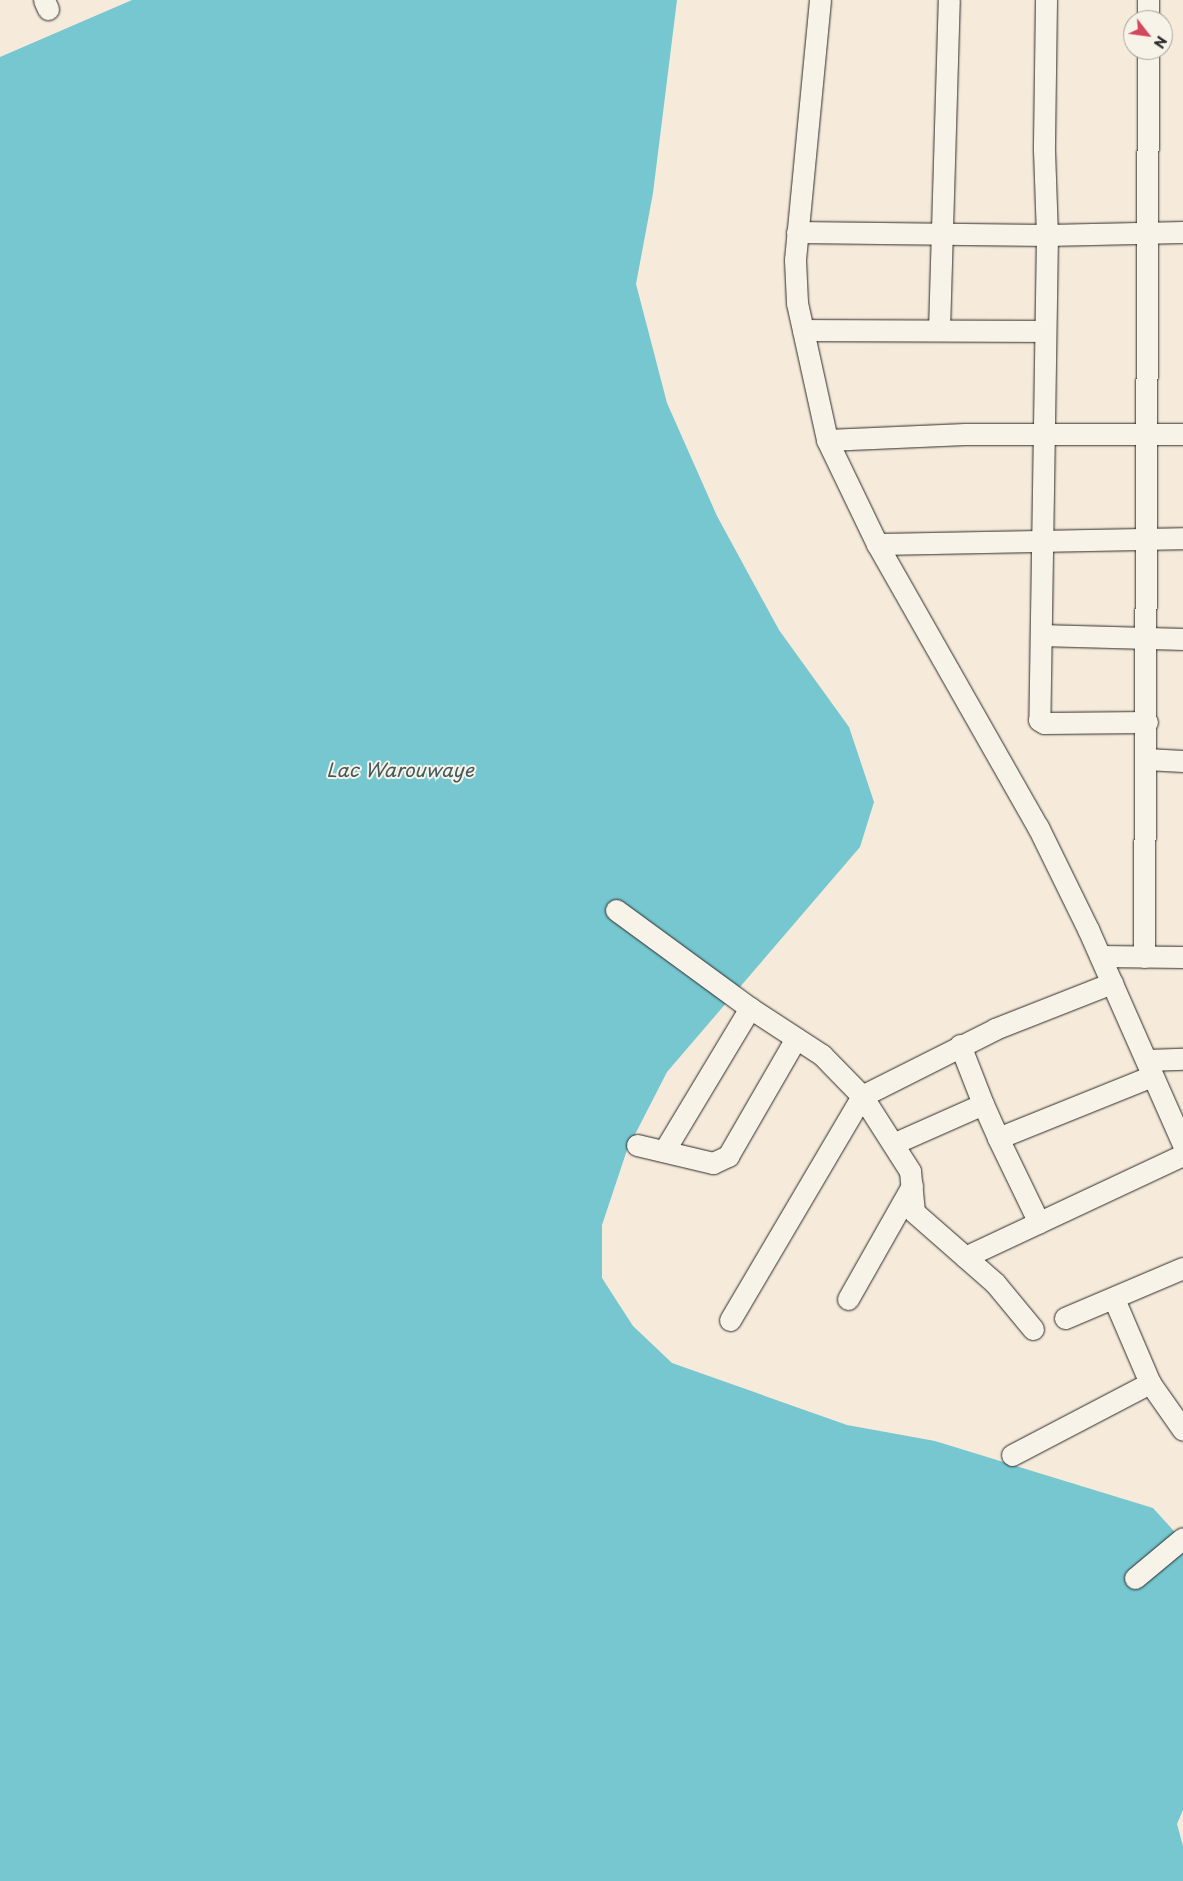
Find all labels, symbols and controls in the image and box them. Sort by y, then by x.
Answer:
north arrow [1123,10,1173,60]
text: N [1149,32,1172,52]
water label: Lac Warouwaye [327,759,473,781]

